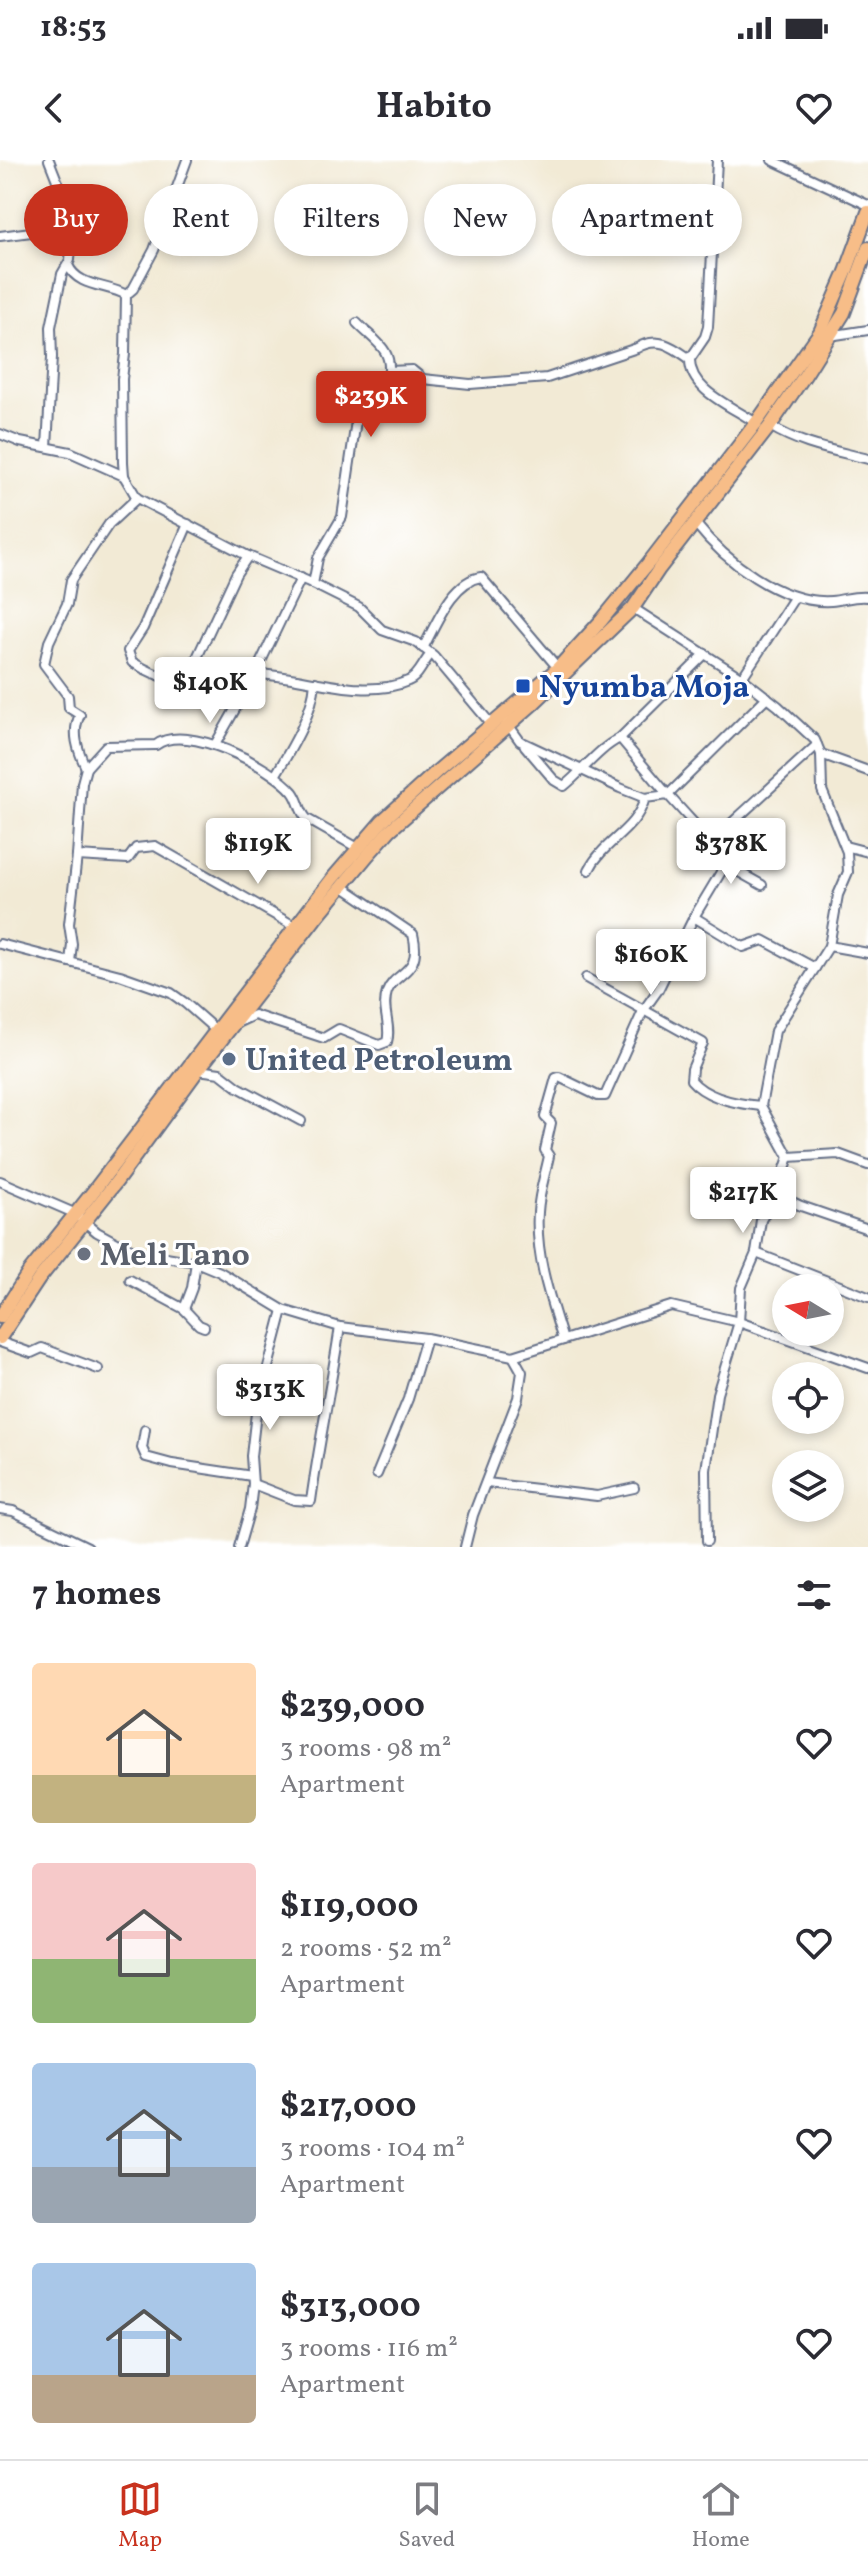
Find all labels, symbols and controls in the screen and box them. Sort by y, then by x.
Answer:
text: 18:53 [40,7,107,49]
text: Habito [376,83,492,133]
icon: back [32,86,76,130]
icon: heart [792,86,836,130]
chip: Buy [24,184,128,256]
chip: Rent [144,184,258,256]
chip: Filters [274,184,408,256]
chip: New [424,184,536,256]
chip: Apartment [552,184,742,256]
pin: $239K [315,371,427,439]
text: $239K [334,379,408,415]
pin: $140K [154,657,266,725]
text: $140K [172,665,248,701]
place label: Nyumba Moja [539,667,750,711]
marker: Nyumba Moja [514,677,532,695]
pin: $119K [202,818,314,886]
pin: $378K [675,818,787,886]
text: $119K [224,826,292,862]
text: $378K [695,826,767,862]
pin: $160K [595,929,707,997]
text: $160K [614,937,688,973]
place label: United Petroleum [245,1040,513,1084]
marker: United Petroleum [220,1050,238,1068]
pin: $217K [687,1167,799,1235]
text: $217K [708,1175,778,1211]
place label: Meli Tano [100,1235,250,1279]
marker: Meli Tano [75,1245,93,1263]
north arrow [772,1274,844,1346]
map controls [772,1274,844,1522]
button: locate [772,1362,844,1434]
pin: $313K [214,1364,326,1432]
text: $313K [235,1372,305,1408]
button: layers [772,1450,844,1522]
text: 7 homes [32,1572,161,1619]
icon: filters [792,1573,836,1617]
text: $239,000 [280,1684,425,1731]
icon: home [96,1695,192,1791]
icon: heart [792,1721,836,1765]
text: 3 rooms · 98 m² [280,1731,451,1767]
text: Apartment [280,1767,405,1803]
text: $119,000 [280,1884,418,1931]
icon: home [96,1895,192,1991]
icon: heart [792,1921,836,1965]
text: 2 rooms · 52 m² [280,1931,452,1967]
text: Apartment [280,1967,405,2003]
text: $217,000 [280,2084,416,2131]
icon: home [96,2095,192,2191]
icon: heart [792,2121,836,2165]
text: 3 rooms · 104 m² [280,2131,465,2167]
text: Apartment [280,2167,405,2203]
text: $313,000 [280,2284,421,2331]
icon: home [96,2295,192,2391]
icon: heart [792,2321,836,2365]
text: 3 rooms · 116 m² [280,2331,458,2367]
text: Apartment [280,2367,405,2403]
tab: Map [118,2477,162,2556]
tab: Saved [399,2477,455,2556]
tab: Home [692,2477,750,2556]

